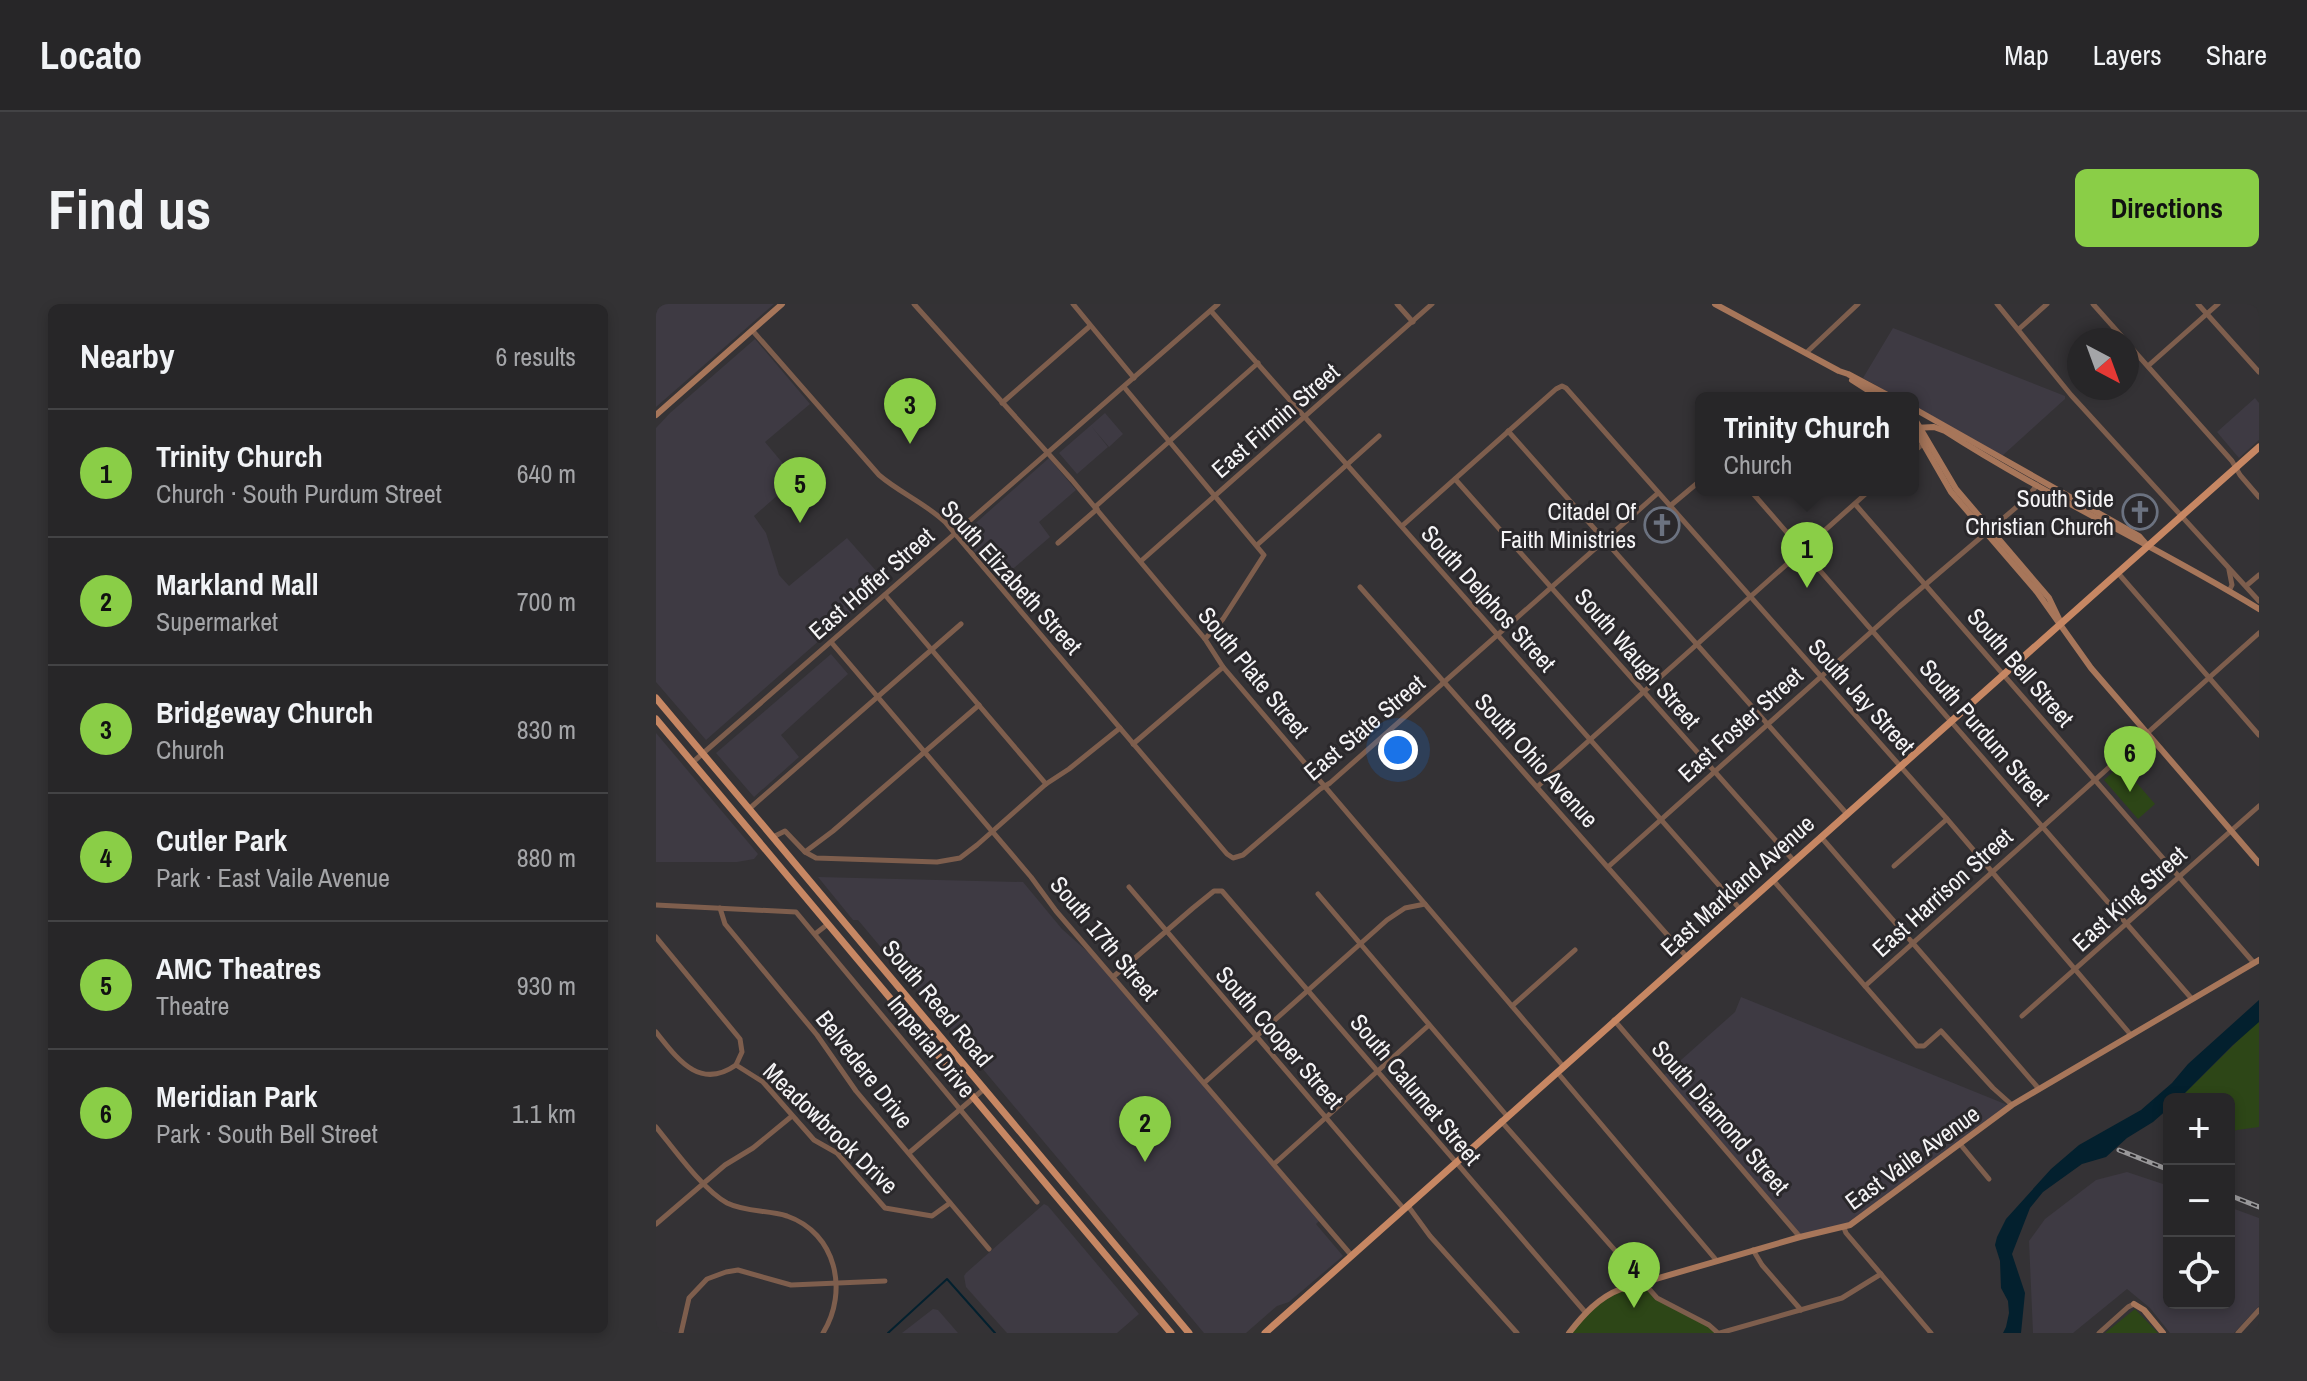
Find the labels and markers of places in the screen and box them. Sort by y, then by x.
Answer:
pin: 3 [884,378,936,444]
pin: 5 [774,457,826,523]
place label: South Side Christian Church [1965,482,2114,542]
church icon: South Side Christian Church [2121,493,2159,531]
place label: Citadel Of Faith Ministries [1500,495,1637,555]
church icon: Citadel Of Faith Ministries [1643,506,1681,544]
pin: 1 [1781,522,1833,588]
pin: 6 [2104,726,2156,792]
pin: 2 [1119,1096,1171,1162]
pin: 4 [1608,1242,1660,1308]

